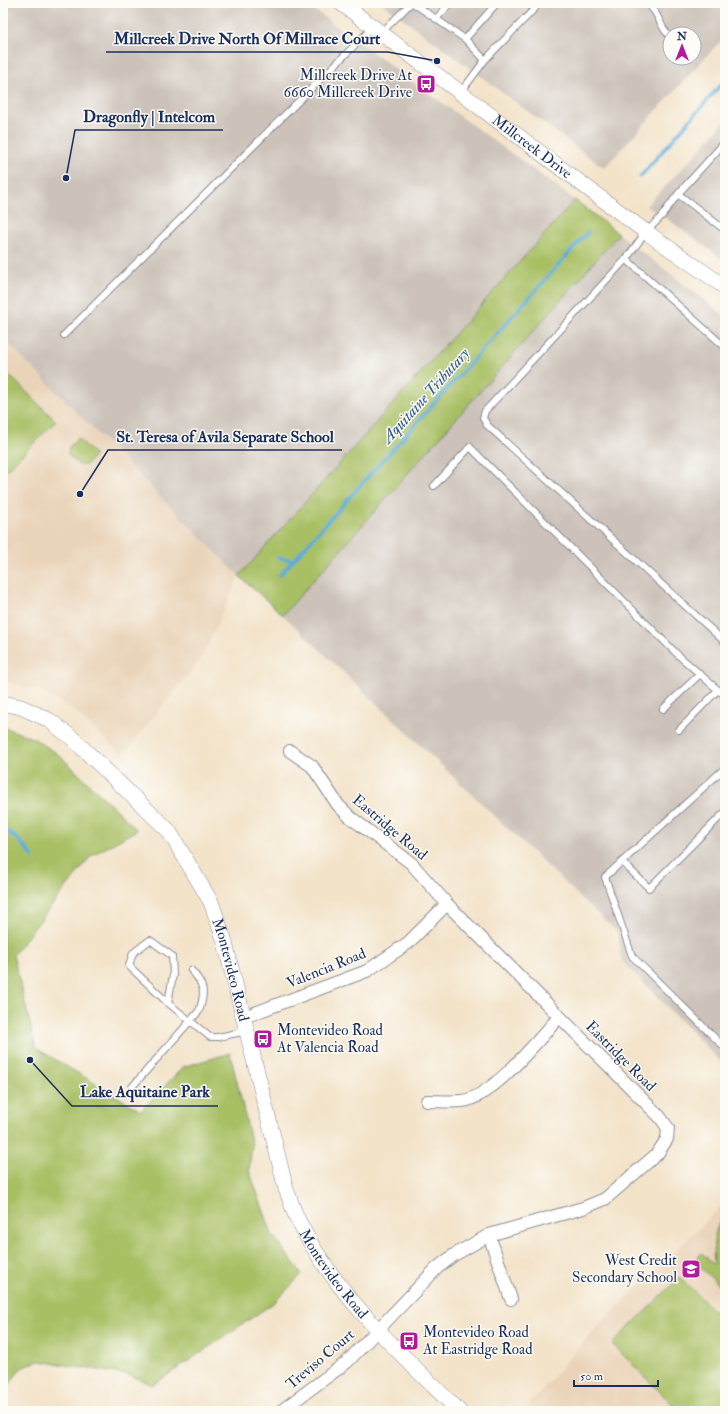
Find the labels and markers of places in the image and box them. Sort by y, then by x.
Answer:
callout: Millcreek Drive North Of Millrace Court [106,24,388,52]
place label: Millcreek Drive At 6660 Millcreek Drive [284,66,412,102]
bus stop icon: Millcreek Drive At 6660 Millcreek Drive [415,73,437,95]
callout: Dragonfly | Intelcom [75,102,223,130]
callout: St. Teresa of Avila Separate School [108,422,342,450]
place label: Montevideo Road At Valencia Road [276,1021,384,1057]
bus stop icon: Montevideo Road At Valencia Road [252,1028,274,1050]
callout: Lake Aquitaine Park [72,1078,218,1106]
place label: West Credit Secondary School [572,1251,677,1287]
school or university icon: West Credit Secondary School [680,1258,702,1280]
place label: Montevideo Road At Eastridge Road [422,1323,533,1359]
bus stop icon: Montevideo Road At Eastridge Road [398,1330,420,1352]

